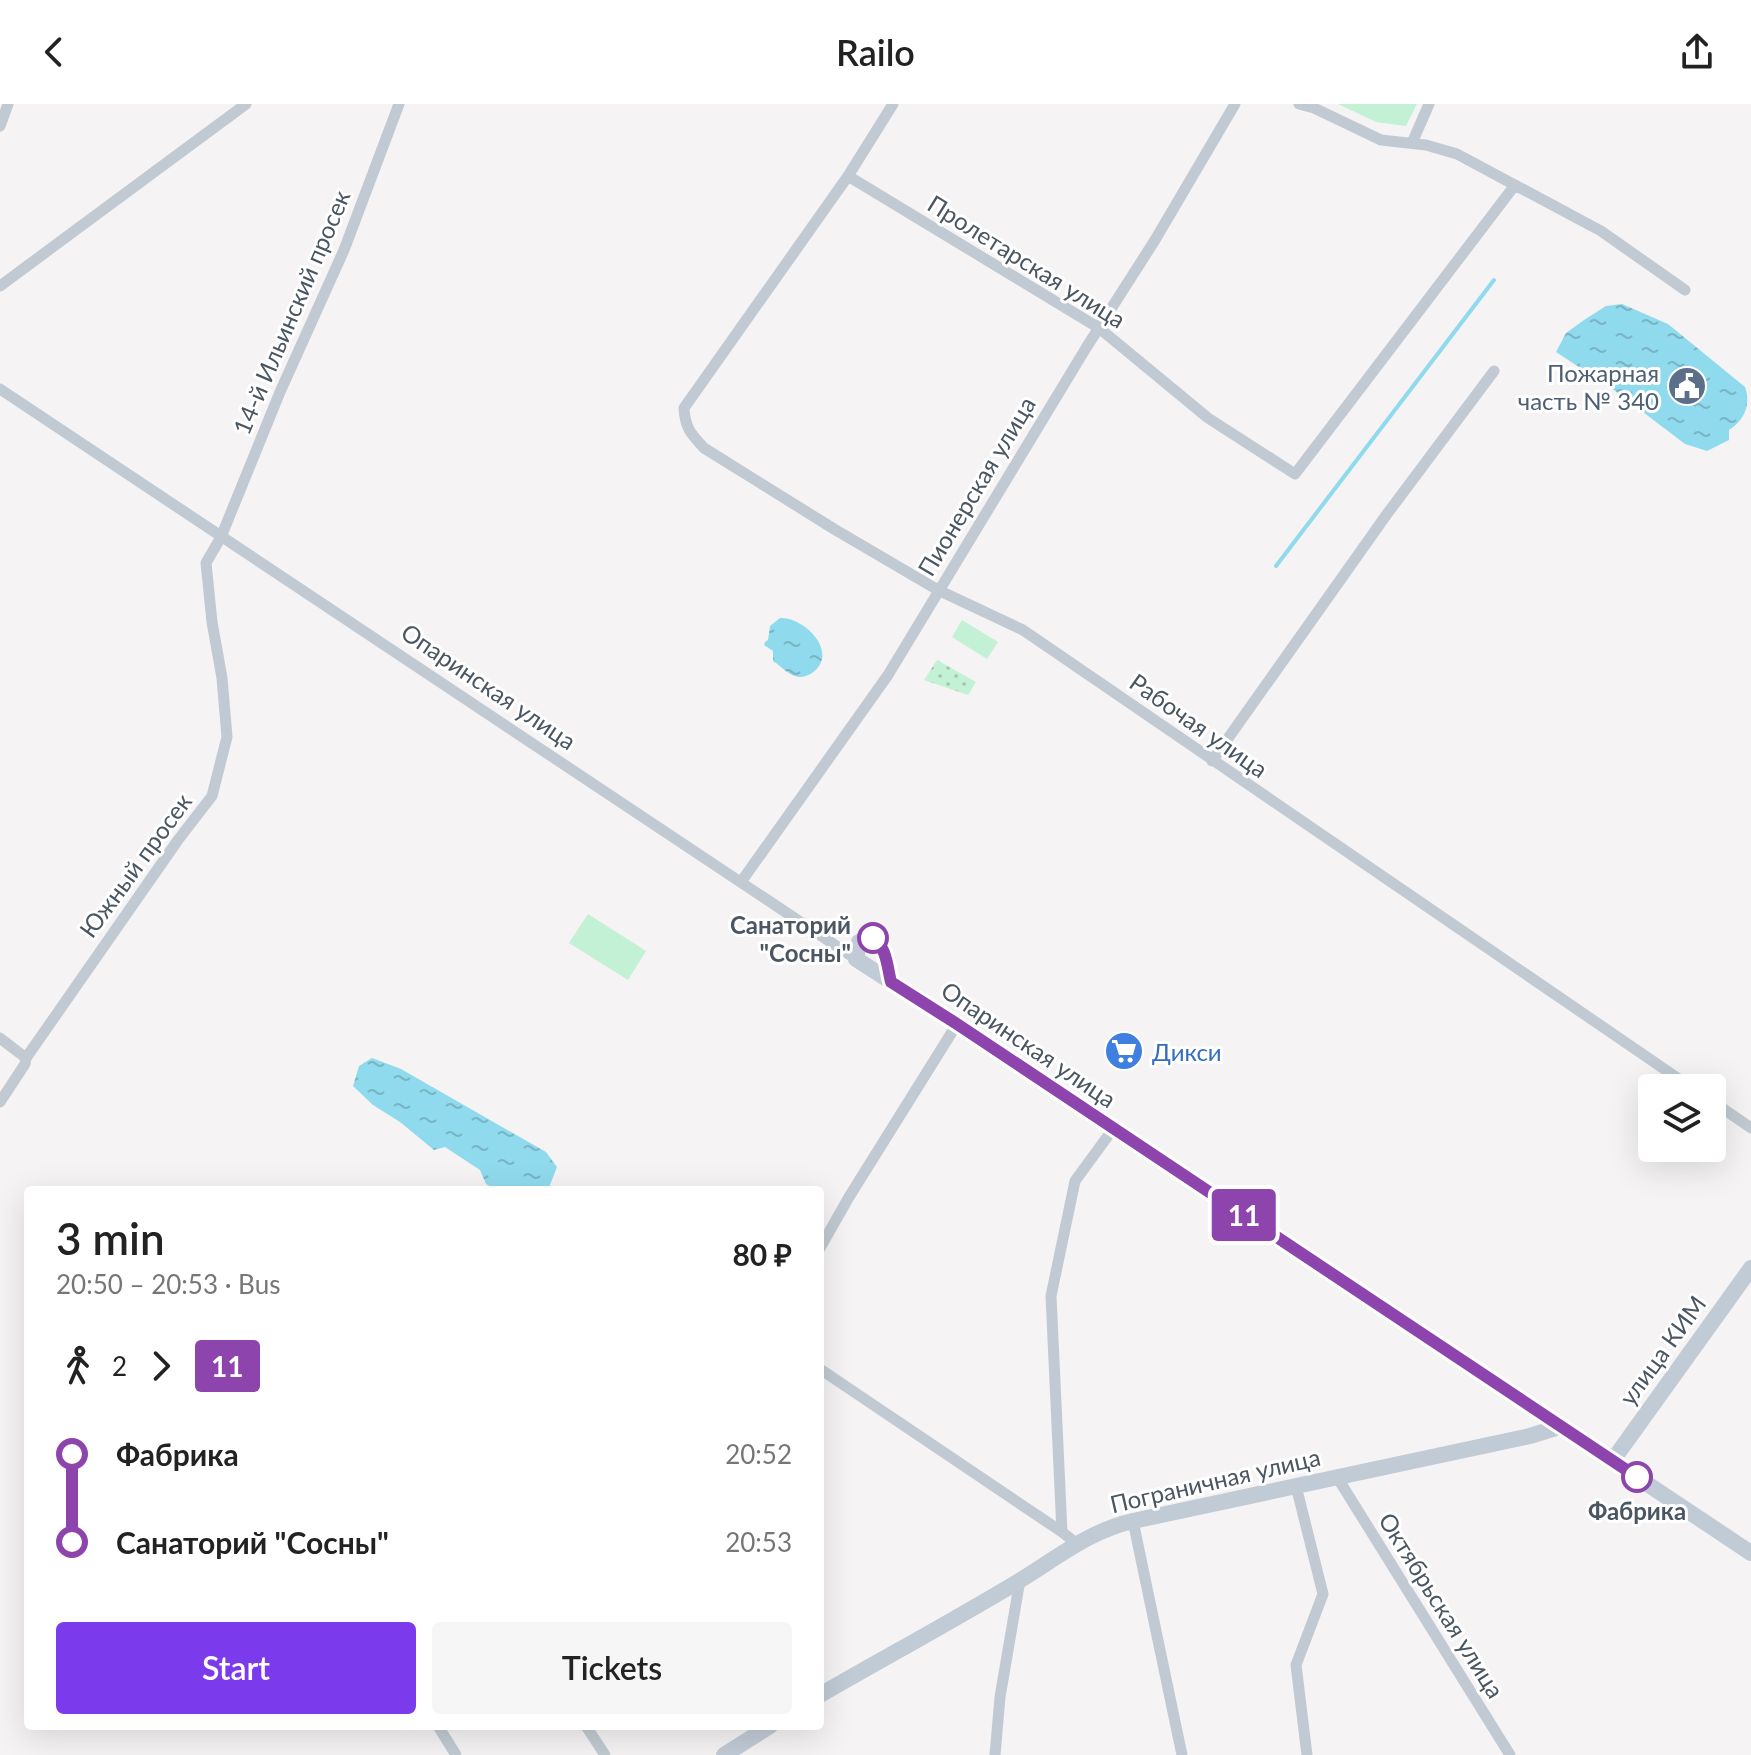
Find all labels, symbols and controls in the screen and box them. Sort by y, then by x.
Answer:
icon: back [32,30,76,74]
text: Railo [836,30,915,74]
icon: share [1675,30,1719,74]
street label: 14-й Ильинский просек [226,185,356,438]
street label: Пролетарская улица [923,188,1131,334]
place label: Пожарная часть № 340 [1518,358,1659,415]
public building icon: Пожарная часть № 340 [1666,365,1708,407]
street label: Пионерская улица [911,391,1041,581]
street label: Опаринская улица [396,617,582,755]
street label: Рабочая улица [1125,667,1273,783]
street label: Южный просек [73,787,197,943]
place label: Санаторий "Сосны" [730,910,851,967]
marker: Санаторий "Сосны" [858,923,888,953]
street label: Опаринская улица [936,975,1122,1113]
supermarket icon: Дикси [1103,1030,1145,1072]
place label: Дикси [1152,1037,1222,1066]
map controls [1638,1074,1726,1162]
button: layers [1638,1074,1726,1162]
line badge: 11 [1208,1189,1280,1241]
text: 11 [1228,1198,1260,1232]
text: 3 min [56,1212,165,1264]
text: 80 ₽ [732,1236,792,1272]
text: 20:50 – 20:53 · Bus [56,1268,280,1300]
street label: улица КИМ [1613,1290,1711,1410]
icon: walk [56,1344,100,1388]
icon: forward [139,1344,183,1388]
text: 11 [211,1349,244,1383]
text: 2 [112,1350,127,1382]
text: Фабрика [116,1436,239,1472]
text: 20:52 [725,1438,792,1470]
street label: Пограничная улица [1107,1442,1323,1518]
marker: Фабрика [1622,1462,1652,1492]
place label: Фабрика [1588,1496,1686,1525]
street label: Октябрьская улица [1373,1507,1511,1703]
text: Санаторий "Сосны" [116,1524,389,1560]
text: 20:53 [725,1526,792,1558]
button: Start [56,1622,416,1714]
button: Tickets [432,1622,792,1714]

